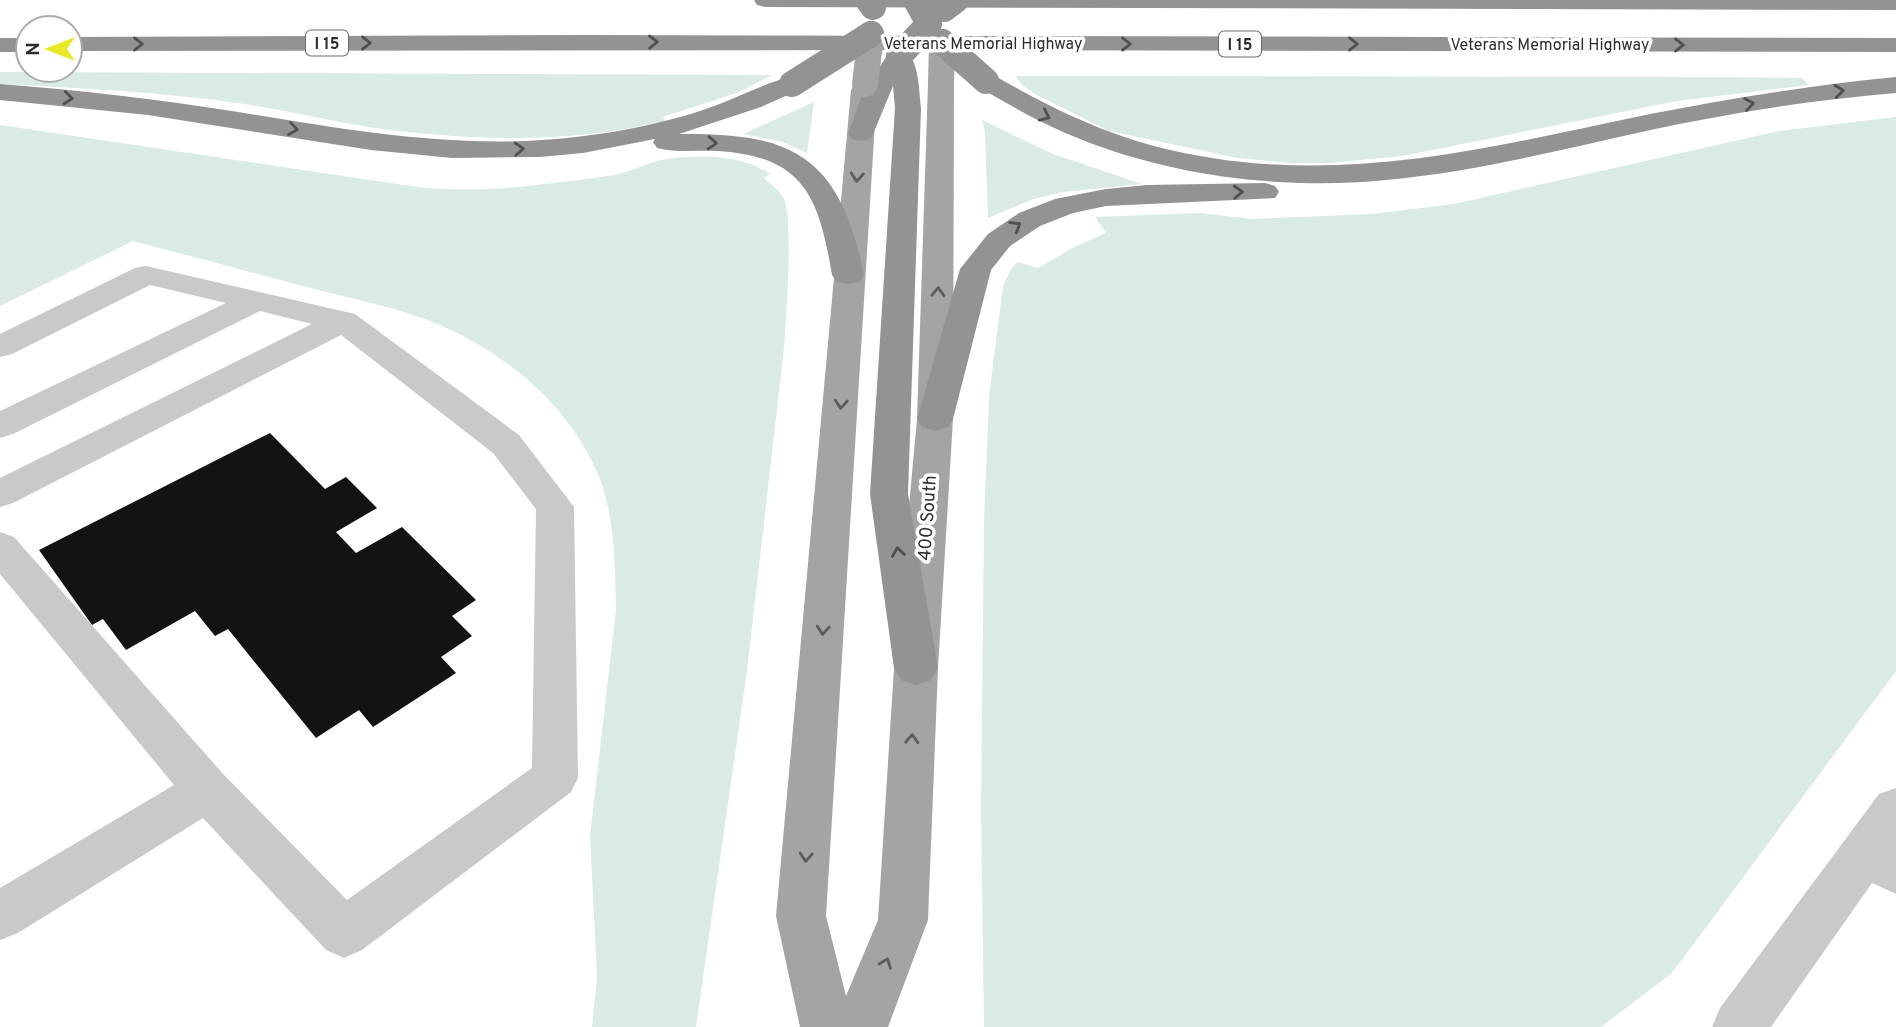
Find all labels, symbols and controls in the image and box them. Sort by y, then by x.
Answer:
north arrow [14,14,84,84]
road number: I 15 [306,31,348,56]
road number: I 15 [1219,32,1261,56]
one-way arrow [361,35,371,51]
one-way arrow [648,35,659,50]
street label: Veterans Memorial Highway [884,35,1082,55]
one-way arrow [133,36,144,52]
one-way arrow [1121,36,1131,52]
one-way arrow [1348,36,1359,52]
street label: Veterans Memorial Highway [1451,36,1649,56]
one-way arrow [1674,37,1684,53]
text: N [22,42,46,56]
one-way arrow [1834,83,1845,98]
one-way arrow [62,90,74,105]
one-way arrow [1743,97,1755,112]
one-way arrow [1037,107,1050,121]
one-way arrow [287,121,299,136]
one-way arrow [706,135,717,150]
one-way arrow [514,142,525,157]
one-way arrow [850,172,865,183]
one-way arrow [1233,185,1244,200]
one-way arrow [1008,222,1021,235]
one-way arrow [931,286,946,297]
one-way arrow [834,398,849,409]
street label: 400 South [914,475,943,562]
one-way arrow [891,546,906,558]
one-way arrow [816,625,831,636]
one-way arrow [905,734,920,745]
one-way arrow [799,852,814,863]
one-way arrow [878,958,892,970]

